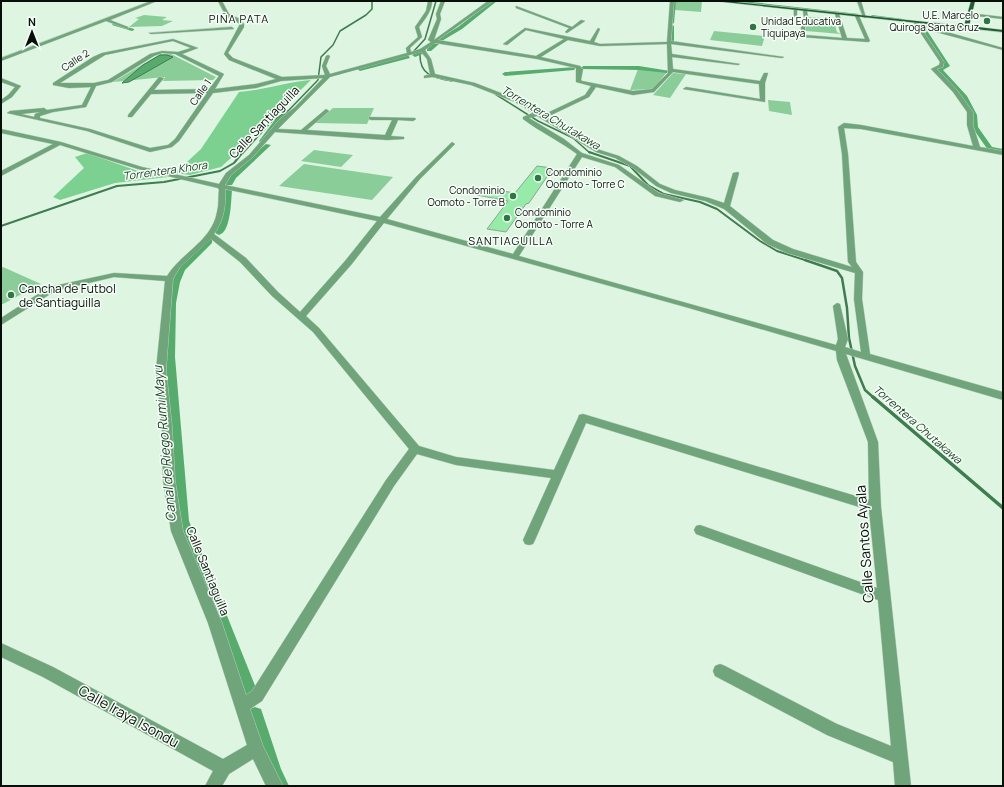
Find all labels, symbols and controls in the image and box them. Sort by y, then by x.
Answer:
place label: U.E. Marcelo Quiroga Santa Cruz [889,8,979,34]
district label: PIÑA PATA [209,11,269,26]
north arrow [12,12,52,52]
text: N [28,14,36,29]
place label: Unidad Educativa Tiquipaya [761,14,841,40]
marker: U.E. Marcelo Quiroga Santa Cruz [982,16,992,26]
marker: Unidad Educativa Tiquipaya [748,22,758,32]
street label: Calle 2 [58,46,92,74]
street label: Calle 1 [186,76,214,108]
street label: Calle Santiaguilla [225,82,303,162]
water label: Torrentera Chutakawa [499,82,604,153]
water label: Torrentera Khora [122,157,209,183]
place label: Condominio Oomoto - Torre C [546,165,625,191]
marker: Condominio Oomoto - Torre C [533,173,543,183]
place label: Condominio Oomoto - Torre B [427,183,505,209]
marker: Condominio Oomoto - Torre B [508,191,518,201]
place label: Condominio Oomoto - Torre A [515,205,593,231]
marker: Condominio Oomoto - Torre A [502,213,512,223]
district label: SANTIAGUILLA [468,233,554,248]
place label: Cancha de Futbol de Santiaguilla [19,280,116,311]
marker: Cancha de Futbol de Santiaguilla [6,290,16,300]
water label: Canal de Riego Rumi Mayu [148,364,180,523]
water label: Torrentera Chutakawa [871,381,966,467]
street label: Calle Santos Ayala [850,485,878,603]
street label: Calle Santiaguilla [182,524,234,618]
street label: Calle Iraya Isondu [75,681,183,751]

